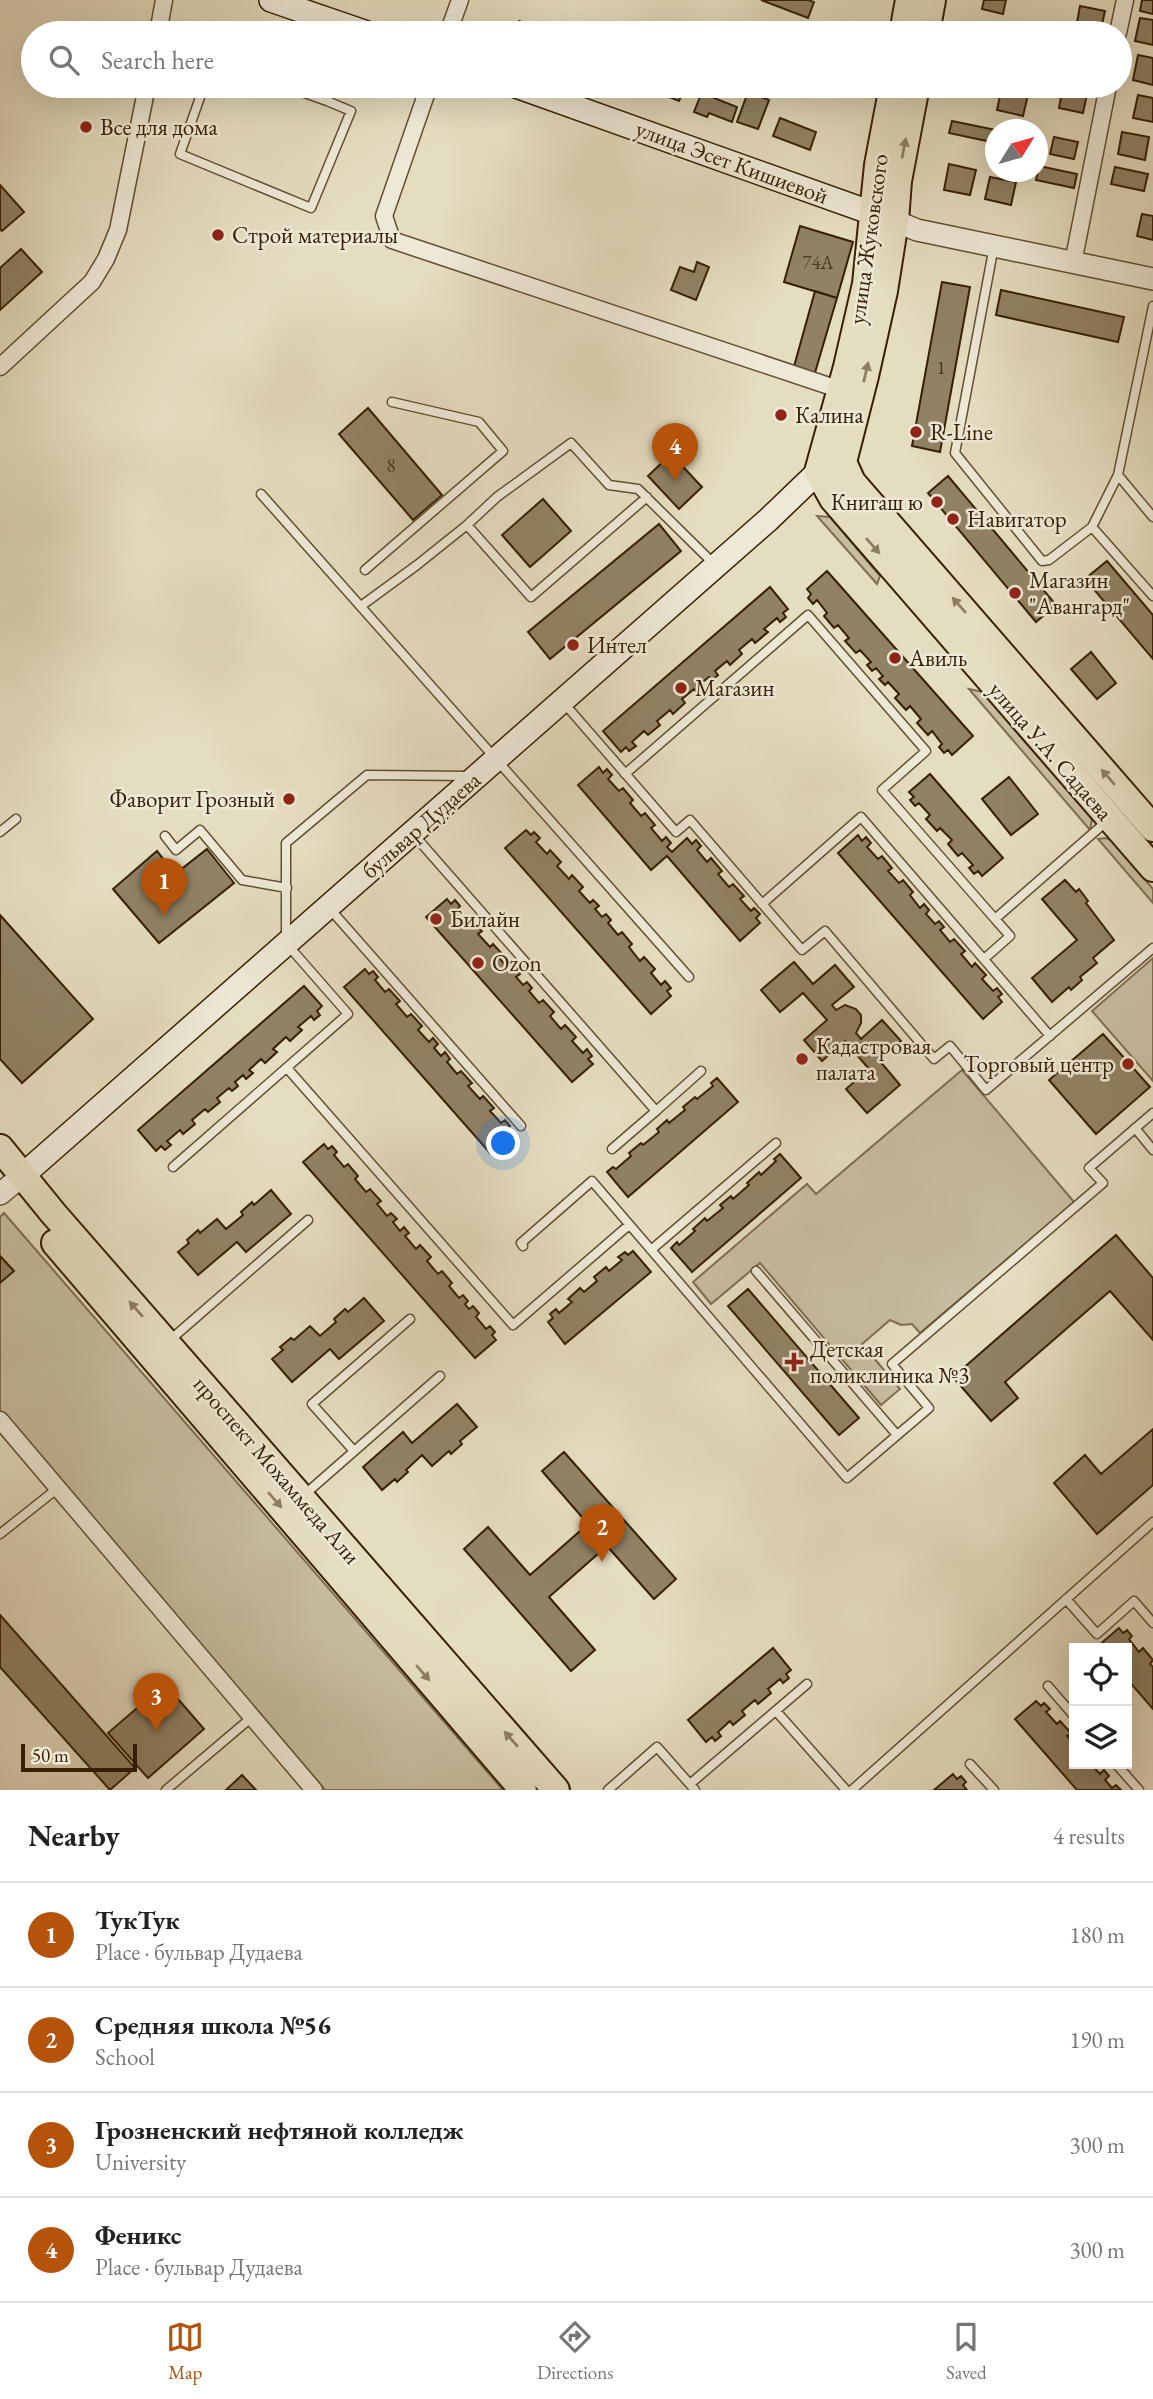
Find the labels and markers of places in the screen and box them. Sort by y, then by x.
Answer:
place label: Все для дома [100,112,218,142]
marker: Все для дома [78,119,94,135]
place label: Строй материалы [232,220,398,250]
marker: Строй материалы [210,227,226,243]
place label: Калина [795,400,865,430]
marker: Калина [773,407,789,423]
place label: R-Line [930,417,993,447]
pin: 4 [652,423,698,481]
marker: R-Line [908,424,924,440]
place label: Книгаш ю [831,487,923,517]
marker: Книгаш ю [929,494,945,510]
place label: Навигатор [967,504,1067,534]
marker: Навигатор [945,511,961,527]
place label: Магазин "Авангард" [1029,565,1130,621]
marker: Магазин "Авангард" [1007,585,1023,601]
place label: Интел [587,630,647,660]
marker: Интел [565,637,581,653]
place label: Авиль [908,643,967,673]
marker: Авиль [887,650,903,666]
place label: Магазин [695,673,774,703]
marker: Магазин [673,680,689,696]
place label: Фаворит Грозный [109,784,275,814]
marker: Фаворит Грозный [281,791,297,807]
pin: 1 [141,858,187,916]
place label: Билайн [450,904,520,934]
marker: Билайн [428,911,444,927]
place label: Ozon [492,948,542,978]
marker: Ozon [470,955,486,971]
place label: Кадастровая палата [816,1031,931,1087]
place label: Торговый центр [963,1049,1114,1079]
marker: Кадастровая палата [794,1051,810,1067]
marker: Торговый центр [1120,1056,1136,1072]
place label: Детская поликлиника №3 [810,1334,969,1390]
marker: Детская поликлиника №3 [784,1352,804,1372]
pin: 2 [579,1504,625,1562]
pin: 3 [133,1673,179,1731]

